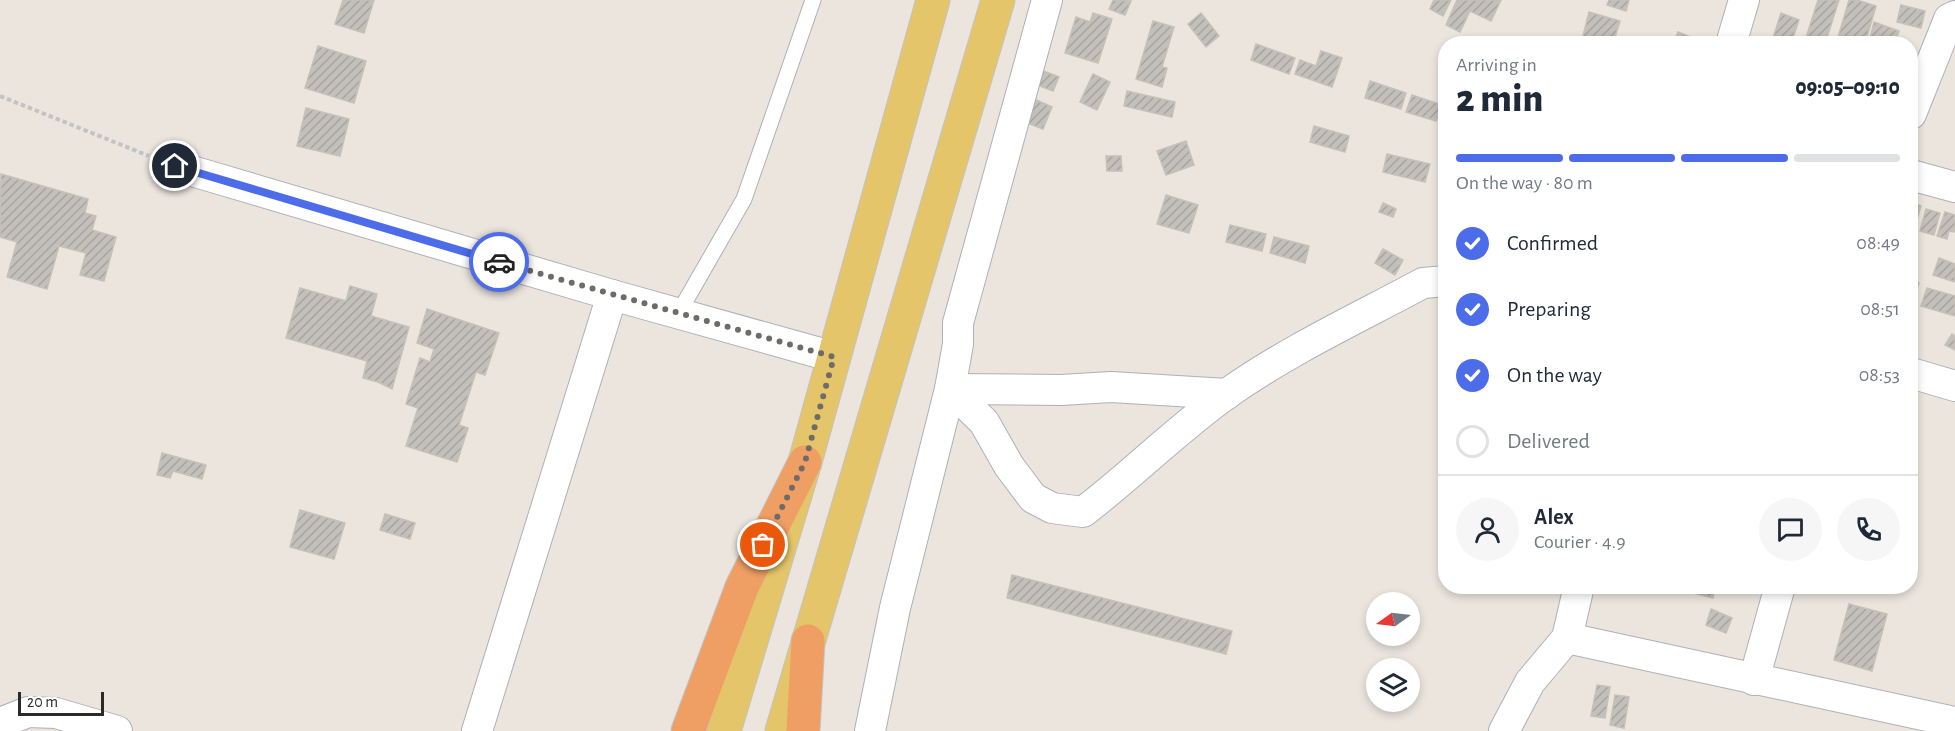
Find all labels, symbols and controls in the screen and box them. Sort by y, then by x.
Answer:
text: Arriving in [1456,55,1537,75]
text: 09:05–09:10 [1795,76,1900,98]
text: 2 min [1456,80,1543,119]
pin [149,140,200,191]
icon: home [158,149,191,182]
text: On the way · 80 m [1456,173,1593,193]
icon: check [1456,227,1489,260]
courier [469,232,529,292]
text: Confirmed [1507,232,1598,254]
text: 08:49 [1856,233,1900,253]
icon: car [483,246,516,279]
icon: check [1456,293,1489,326]
text: Preparing [1507,298,1591,320]
text: 08:51 [1860,299,1900,319]
icon: check [1456,359,1489,392]
text: On the way [1507,364,1602,386]
text: 08:53 [1859,365,1900,385]
text: Delivered [1507,430,1590,452]
button: person [1456,498,1519,561]
button: chat [1759,498,1822,561]
button: phone [1837,498,1900,561]
text: Alex [1534,506,1574,528]
pin [737,519,788,570]
icon: bag [746,528,779,561]
text: Courier · 4.9 [1534,532,1626,552]
north arrow [1366,592,1420,646]
map controls [1366,592,1420,712]
button: layers [1366,658,1420,712]
scale bar [18,689,104,716]
text: 20 m [27,694,58,710]

